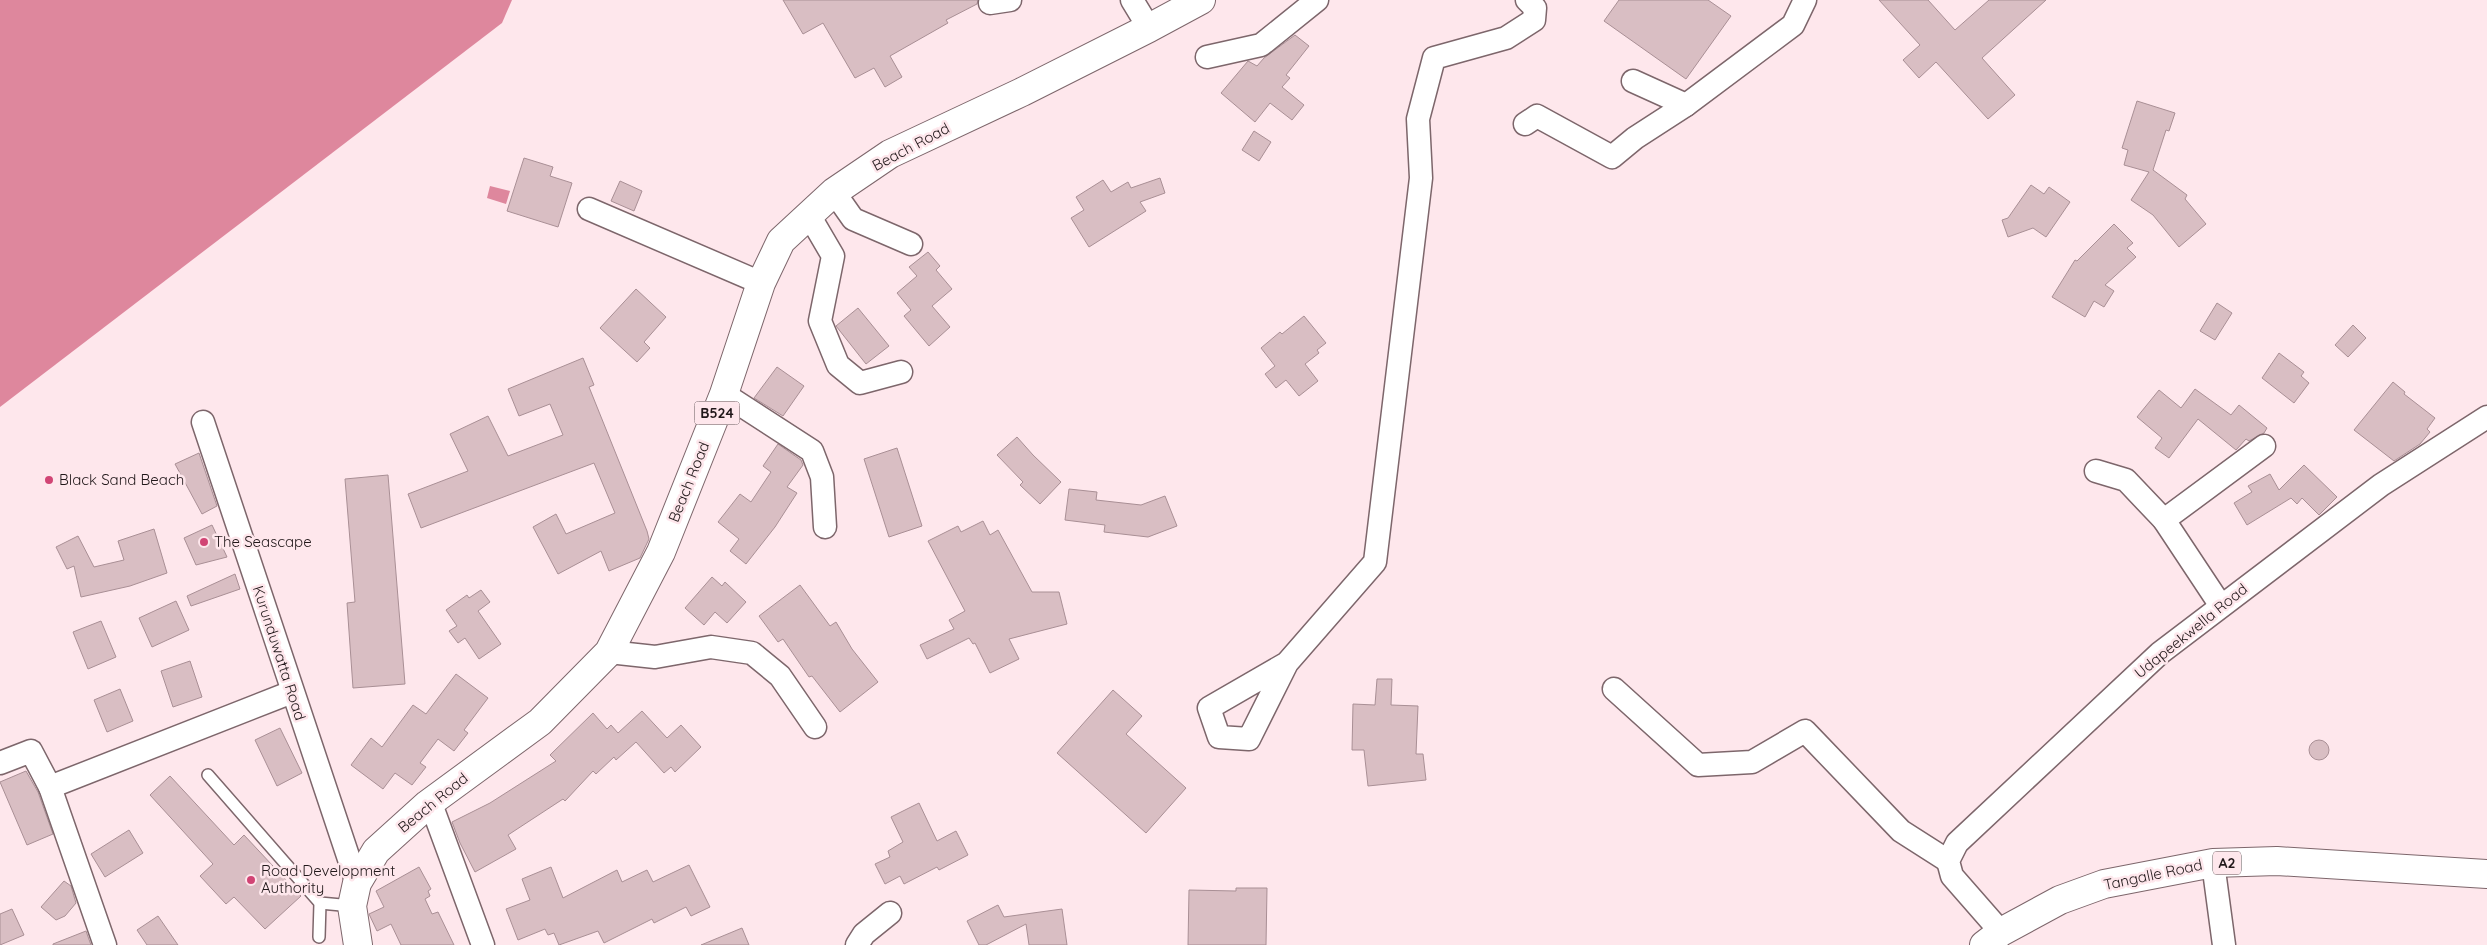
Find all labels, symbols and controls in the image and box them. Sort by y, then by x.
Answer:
street label: Beach Road [869,118,953,175]
road number: B524 [694,402,740,424]
street label: Beach Road [664,439,713,525]
place label: Black Sand Beach [59,470,184,489]
marker: Black Sand Beach [43,474,55,486]
place label: The Seascape [214,532,312,551]
marker: The Seascape [198,536,210,548]
street label: Udapeekwella Road [2130,579,2251,682]
street label: Kurunduwatta Road [249,583,310,723]
street label: Beach Road [394,768,472,837]
road number: A2 [2213,851,2241,874]
street label: Tangalle Road [2102,855,2204,894]
place label: Road Development Authority [261,861,395,897]
marker: Road Development Authority [245,874,257,886]

